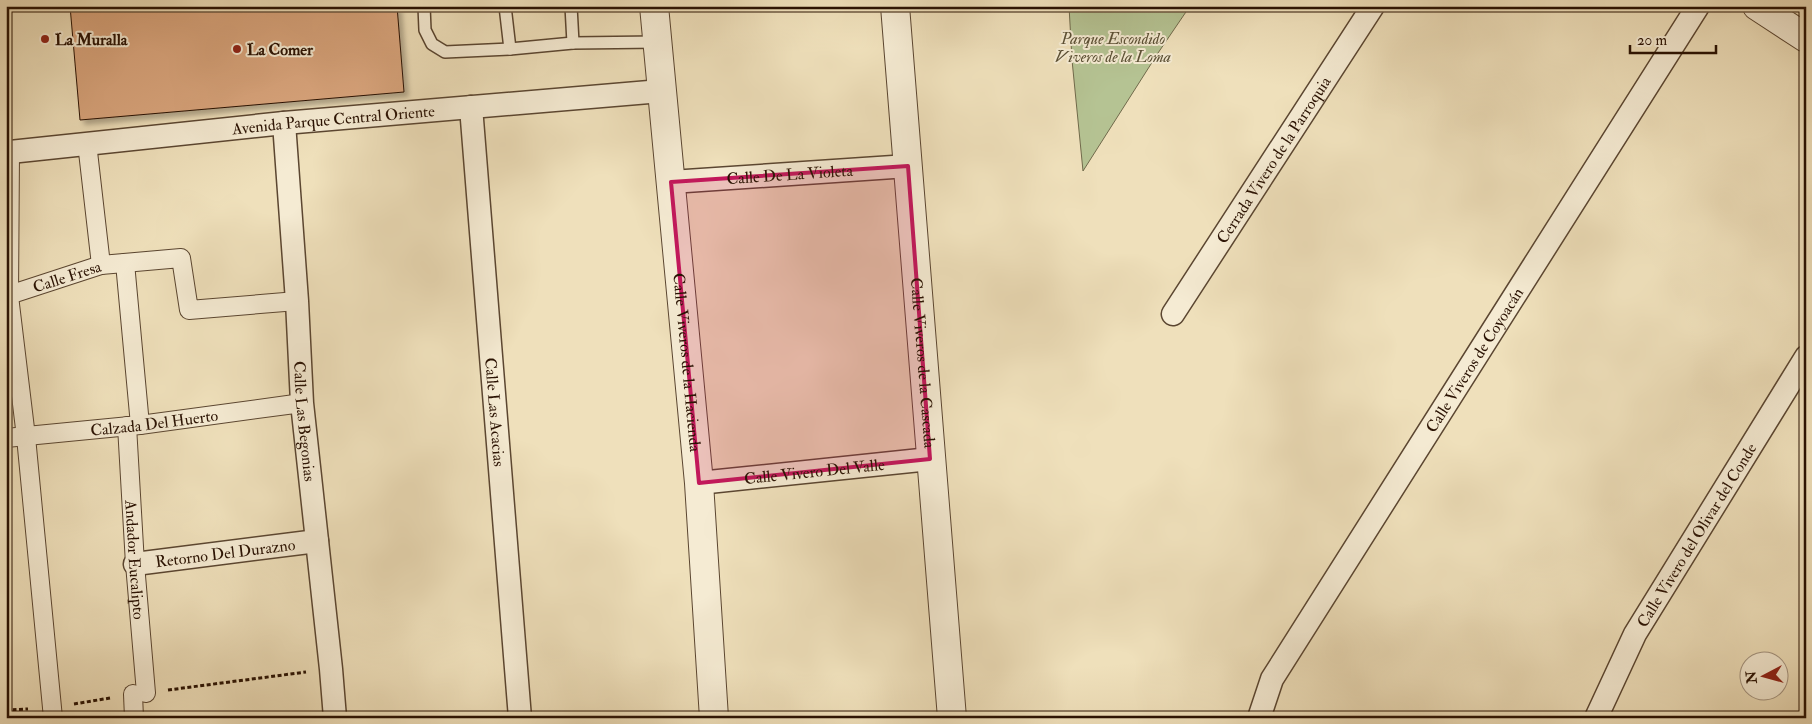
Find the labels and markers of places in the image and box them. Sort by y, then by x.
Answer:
place label: La Muralla [55,30,128,50]
marker: La Muralla [39,33,51,45]
place label: La Comer [247,40,314,60]
marker: La Comer [231,43,243,55]

